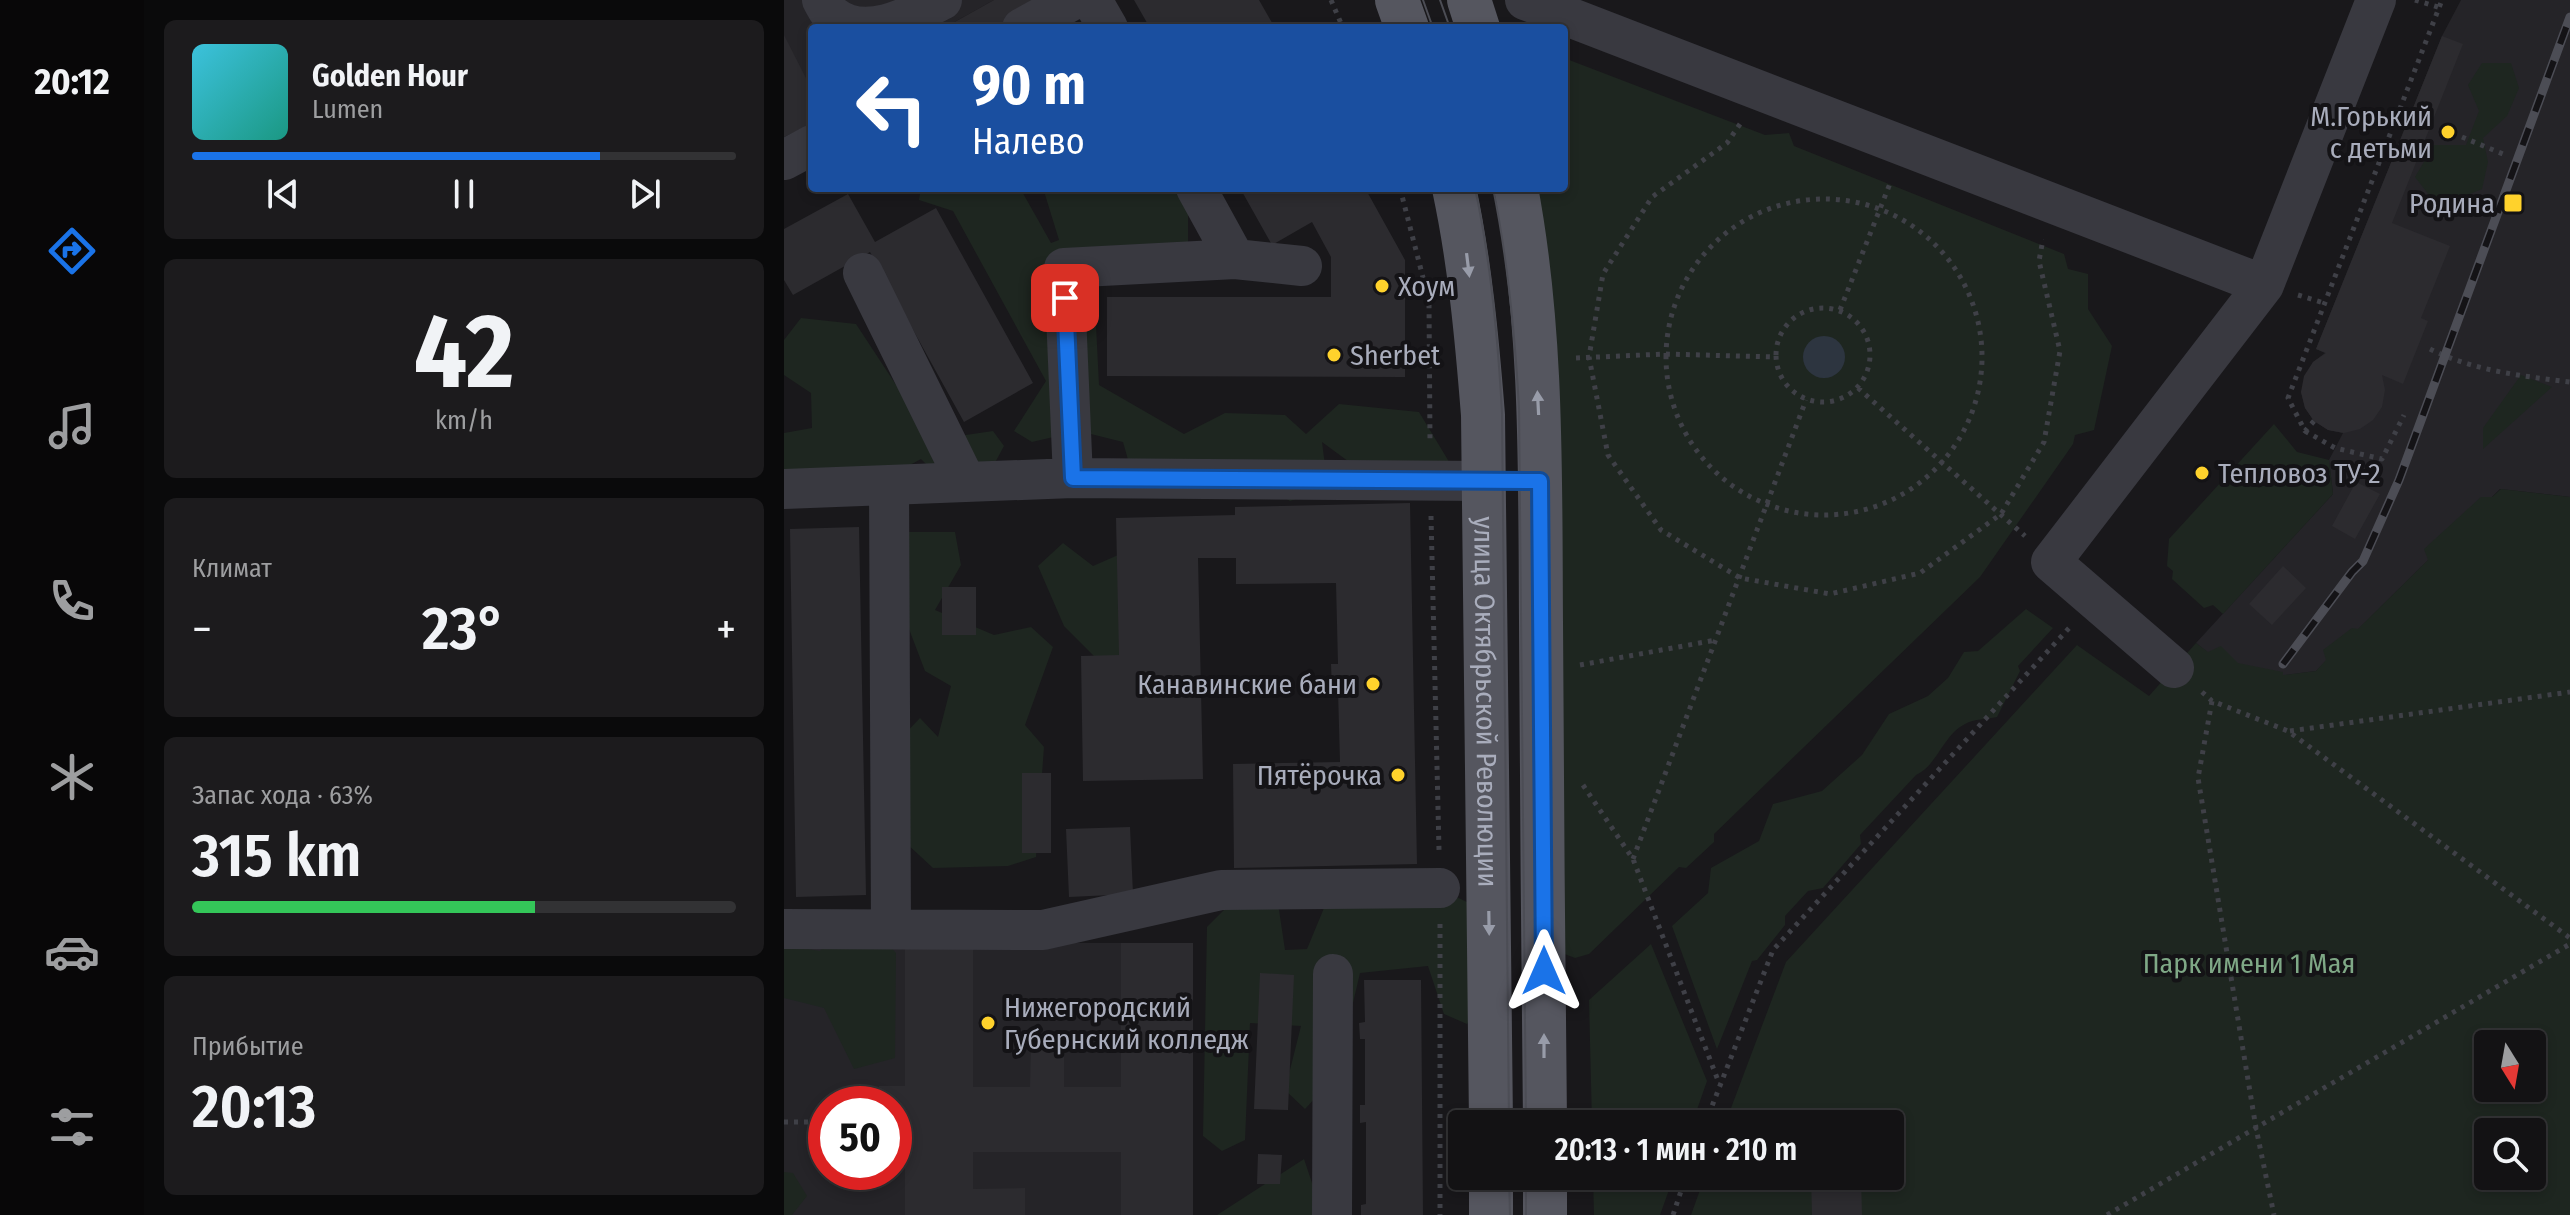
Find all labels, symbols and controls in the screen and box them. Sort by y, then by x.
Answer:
text: 90 m [972,52,1086,119]
icon: left [840,56,944,160]
text: Golden Hour [312,58,468,94]
text: 20:12 [34,60,110,104]
text: Lumen [312,94,383,125]
place label: М.Горький с детьми [2310,100,2432,165]
text: Налево [972,120,1085,164]
marker: М.Горький с детьми [2439,123,2457,141]
icon: previous [261,172,305,216]
icon: pause [442,172,486,216]
icon: next [623,172,667,216]
place label: Родина [2409,187,2495,220]
marker: Родина [2502,192,2524,214]
icon: directions [44,223,100,279]
one-way arrow [1462,253,1475,278]
pin [1031,264,1099,332]
place label: Хоум [1398,270,1455,303]
icon: arrive [1043,276,1087,320]
marker: Хоум [1373,277,1391,295]
text: 42 [414,290,514,415]
place label: Sherbet [1350,339,1441,372]
marker: Sherbet [1325,346,1343,364]
one-way arrow [1531,390,1544,415]
icon: music [44,398,100,454]
text: km/h [435,405,493,436]
place label: Тепловоз ТУ-2 [2218,457,2381,490]
marker: Тепловоз ТУ-2 [2193,464,2211,482]
street label: улица Октябрьской Революции [1468,516,1505,888]
text: Климат [192,553,272,584]
icon: phone [44,573,100,629]
text: 23° [422,593,506,665]
text: − [192,603,212,656]
text: + [716,603,736,656]
place label: Канавинские бани [1137,668,1357,701]
marker: Канавинские бани [1364,675,1382,693]
icon: climate [44,749,100,805]
place label: Пятёрочка [1257,759,1382,792]
marker: Пятёрочка [1389,766,1407,784]
text: Запас хода · 63% [192,780,373,811]
text: 315 km [192,820,361,892]
one-way arrow [1482,911,1495,936]
icon: car [44,924,100,980]
position arrow [1502,929,1586,1013]
park label: Парк имени 1 Мая [2143,947,2355,980]
place label: Нижегородский Губернский колледж [1004,991,1249,1056]
marker: Нижегородский Губернский колледж [979,1014,997,1032]
north arrow [2474,1030,2546,1102]
map controls [2474,1030,2546,1190]
text: Прибытие [192,1031,304,1062]
one-way arrow [1538,1033,1550,1058]
text: 20:13 [192,1071,316,1143]
speed limit sign: 50 [808,1086,912,1190]
icon: filters [44,1099,100,1155]
button: search [2474,1118,2546,1190]
text: 20:13 · 1 мин · 210 m [1555,1132,1797,1168]

